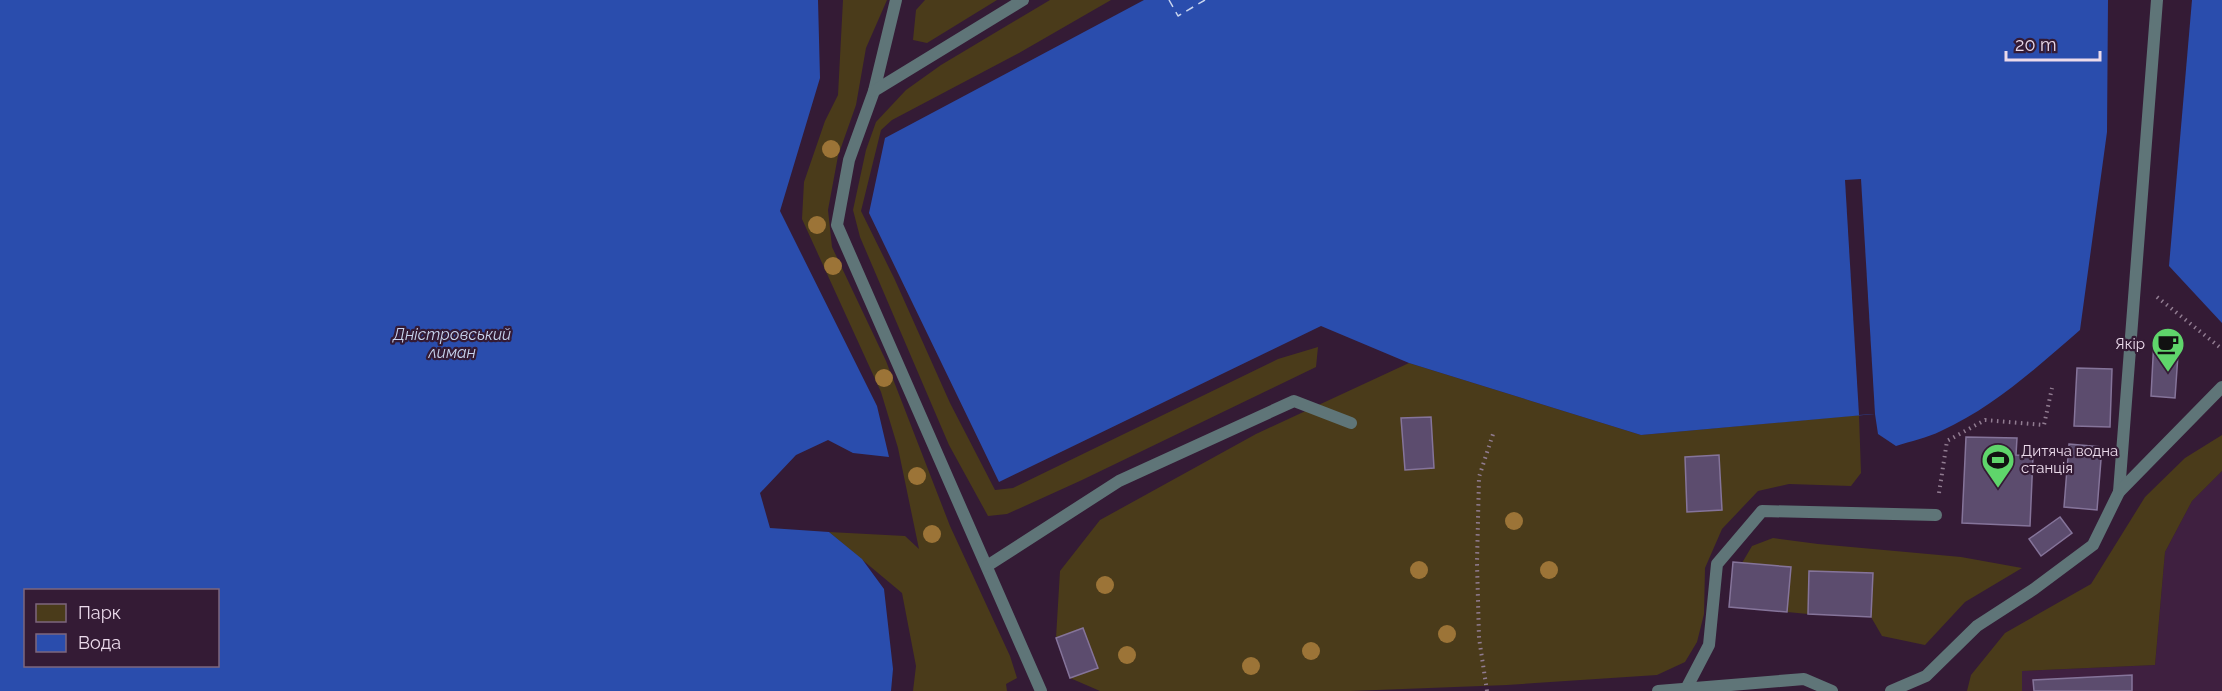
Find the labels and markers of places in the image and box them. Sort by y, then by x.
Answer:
cafe icon: Якір [2150,326,2186,373]
place label: Якір [2115,335,2145,353]
sports icon: Дитяча водна станція [1980,442,2016,489]
place label: Дитяча водна станція [2021,442,2118,477]

